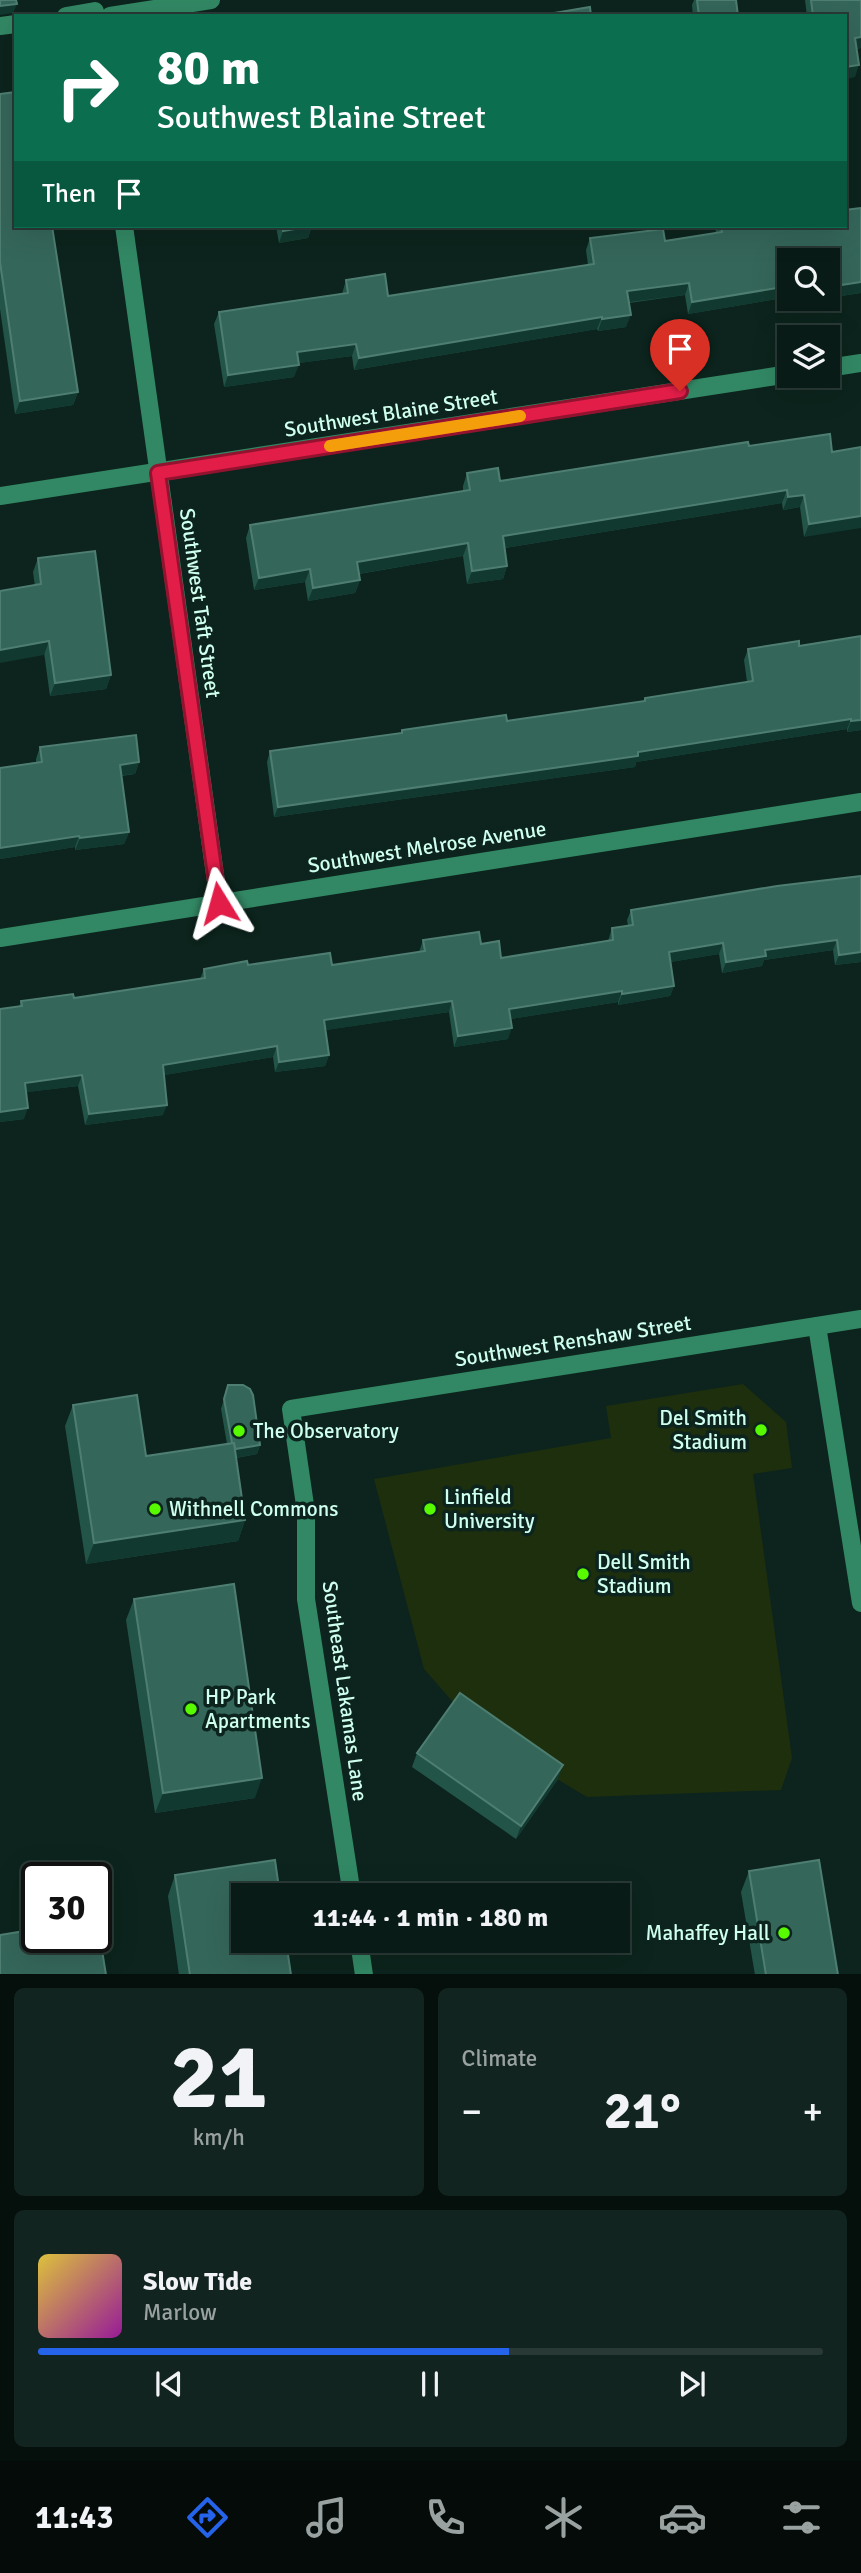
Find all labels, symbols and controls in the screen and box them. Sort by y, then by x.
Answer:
text: 80 m [157,38,260,98]
icon: right [42,42,133,133]
text: Southwest Blaine Street [157,98,486,137]
icon: arrive [110,175,148,213]
text: Then [42,178,96,210]
map controls [777,248,840,388]
button: search [777,248,840,311]
pin [650,319,710,391]
button: layers [777,325,840,388]
icon: arrive [661,330,699,368]
street label: Southwest Blaine Street [282,383,500,443]
street label: Southwest Taft Street [174,506,226,700]
street label: Southwest Melrose Avenue [306,815,548,879]
position arrow [182,866,256,940]
street label: Southwest Renshaw Street [453,1309,693,1373]
place label: Del Smith Stadium [659,1405,747,1455]
place label: The Observatory [253,1418,399,1444]
marker: Del Smith Stadium [753,1422,769,1438]
marker: The Observatory [231,1423,247,1439]
place label: Linfield University [444,1484,535,1534]
place label: Withnell Commons [169,1496,338,1522]
marker: Withnell Commons [147,1501,163,1517]
marker: Linfield University [422,1501,438,1517]
place label: Dell Smith Stadium [597,1549,691,1599]
marker: Dell Smith Stadium [575,1566,591,1582]
street label: Southeast Lakamas Lane [317,1579,373,1803]
place label: HP Park Apartments [205,1684,310,1734]
marker: HP Park Apartments [183,1701,199,1717]
speed limit sign: 30 [21,1862,112,1953]
text: 11:44 · 1 min · 180 m [313,1902,548,1934]
place label: Mahaffey Hall [645,1920,770,1946]
marker: Mahaffey Hall [776,1925,792,1941]
text: 21 [170,2021,268,2134]
text: Climate [462,2044,537,2073]
text: 21° [604,2079,681,2143]
text: − [462,2088,482,2135]
text: + [802,2088,823,2135]
text: km/h [193,2123,245,2152]
text: Slow Tide [143,2266,252,2298]
text: Marlow [143,2298,217,2327]
icon: previous [150,2365,188,2403]
icon: pause [411,2365,449,2403]
icon: next [673,2365,711,2403]
icon: directions [183,2493,232,2542]
icon: music [302,2493,351,2542]
icon: phone [421,2493,470,2542]
icon: climate [539,2493,588,2542]
icon: car [658,2493,707,2542]
icon: filters [777,2493,826,2542]
text: 11:43 [35,2498,113,2537]

